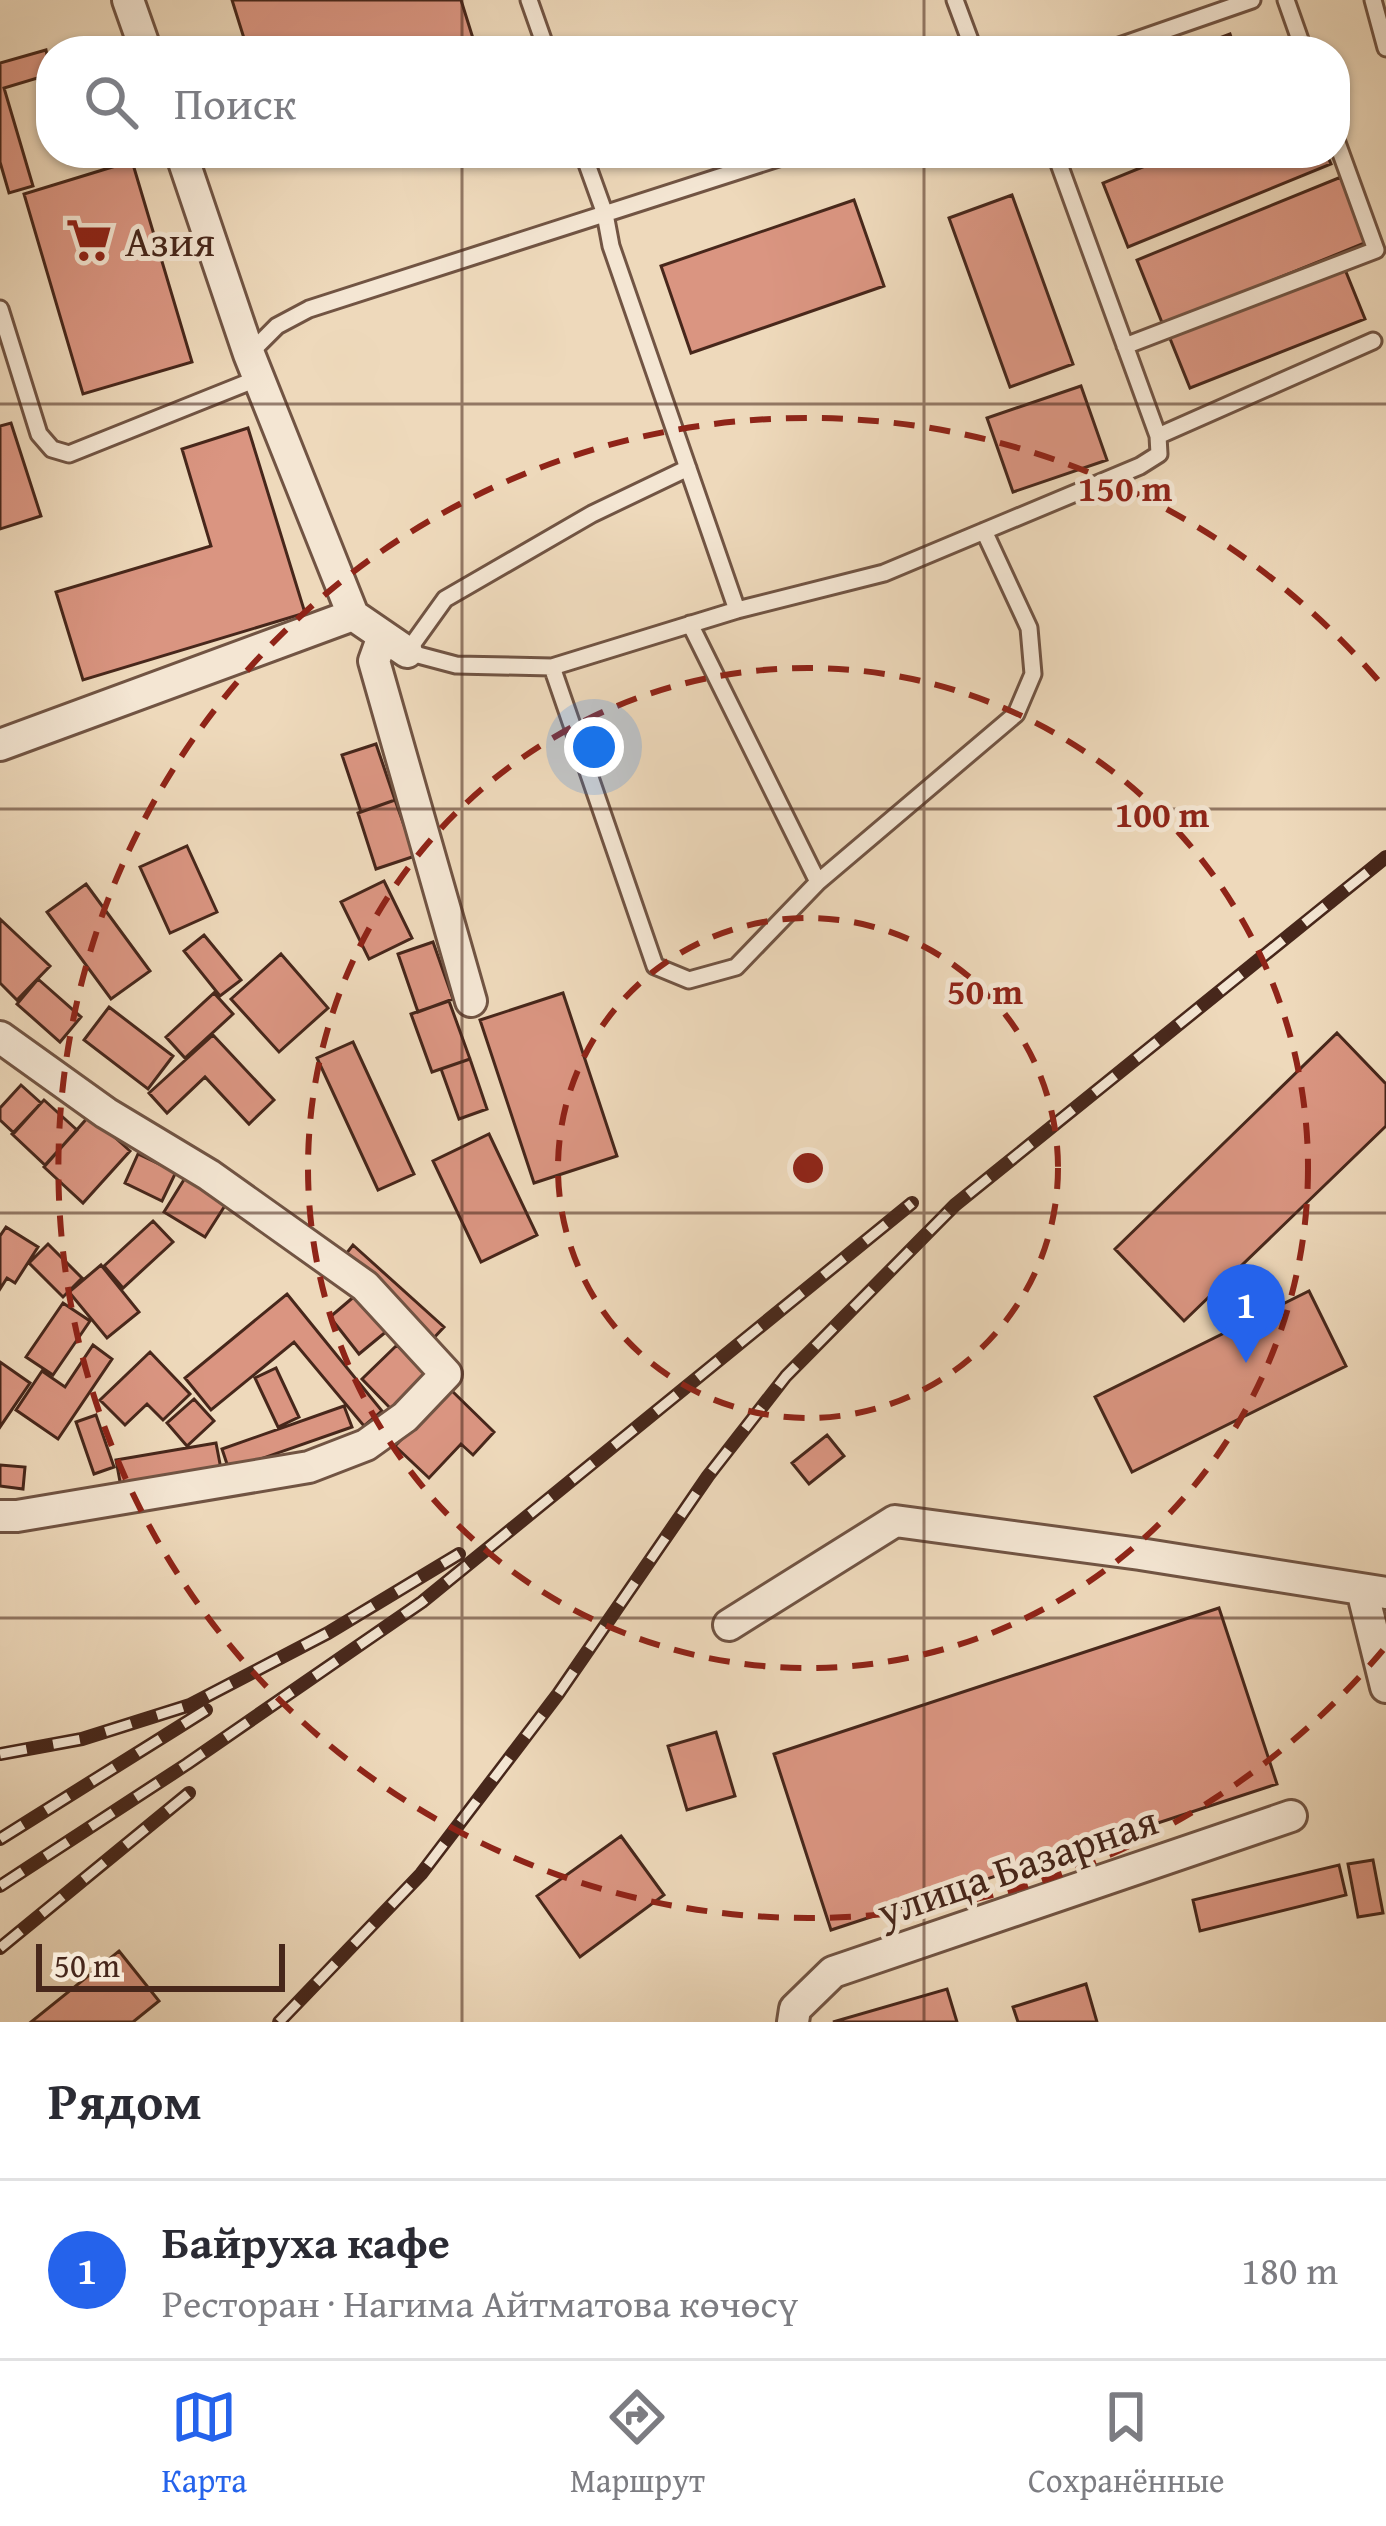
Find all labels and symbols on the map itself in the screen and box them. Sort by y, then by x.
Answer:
place label: Азия [125,210,215,271]
supermarket icon: Азия [64,215,114,265]
text: 150 m [1078,461,1173,514]
your location [564,717,624,777]
text: 100 m [1115,787,1210,840]
text: 50 m [947,964,1023,1017]
centre of rings [787,1147,829,1189]
pin: 1 [1207,1264,1285,1363]
street label: улица Базарная [868,1788,1165,1942]
scale bar [36,1938,285,1991]

